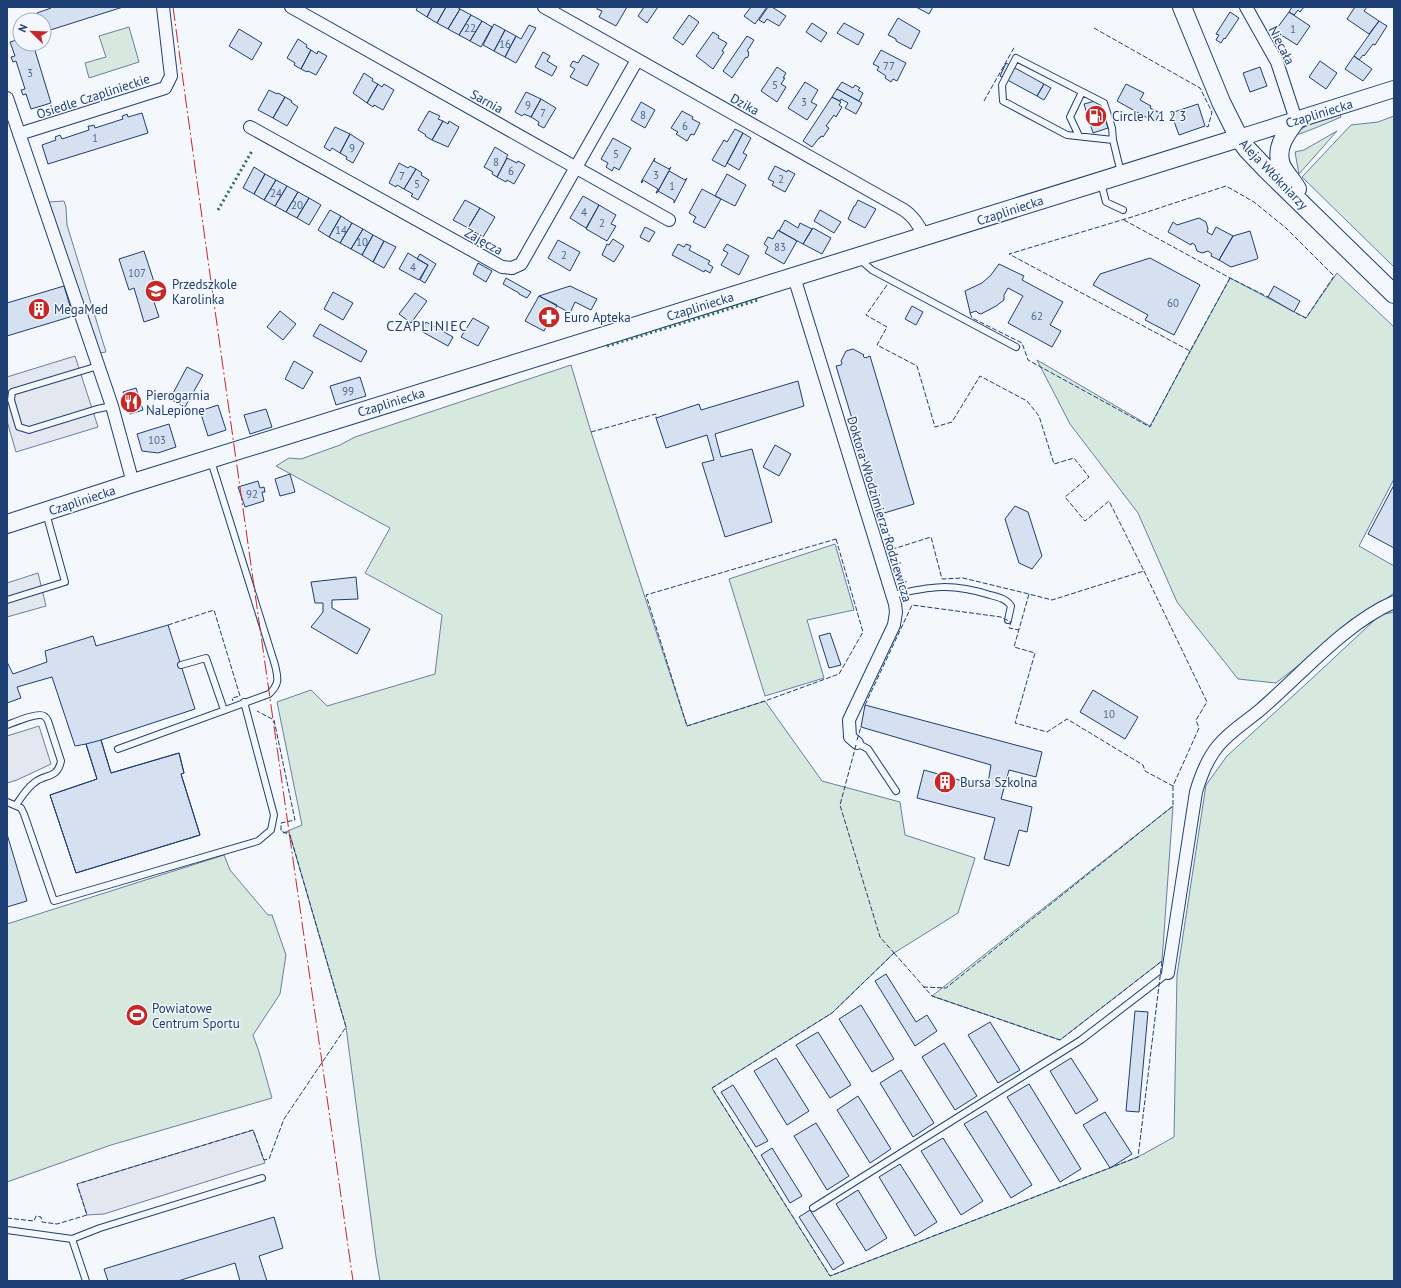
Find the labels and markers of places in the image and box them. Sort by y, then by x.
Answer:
fuel station icon: Circle K 1 2 3 [1083,103,1109,129]
place label: Circle K 1 2 3 [1112,108,1186,125]
place label: Przedszkole Karolinka [172,276,237,308]
school or university icon: Przedszkole Karolinka [143,278,169,304]
building icon: MegaMed [26,296,52,322]
place label: MegaMed [54,301,108,318]
pharmacy icon: Euro Apteka [536,304,562,330]
place label: Euro Apteka [564,309,631,326]
place label: Pierogarnia NaLepione [146,387,210,419]
restaurant icon: Pierogarnia NaLepione [118,389,144,415]
building icon: Bursa Szkolna [932,769,958,795]
place label: Bursa Szkolna [960,774,1038,791]
place label: Powiatowe Centrum Sportu [152,1000,240,1032]
sports icon: Powiatowe Centrum Sportu [124,1002,150,1028]

